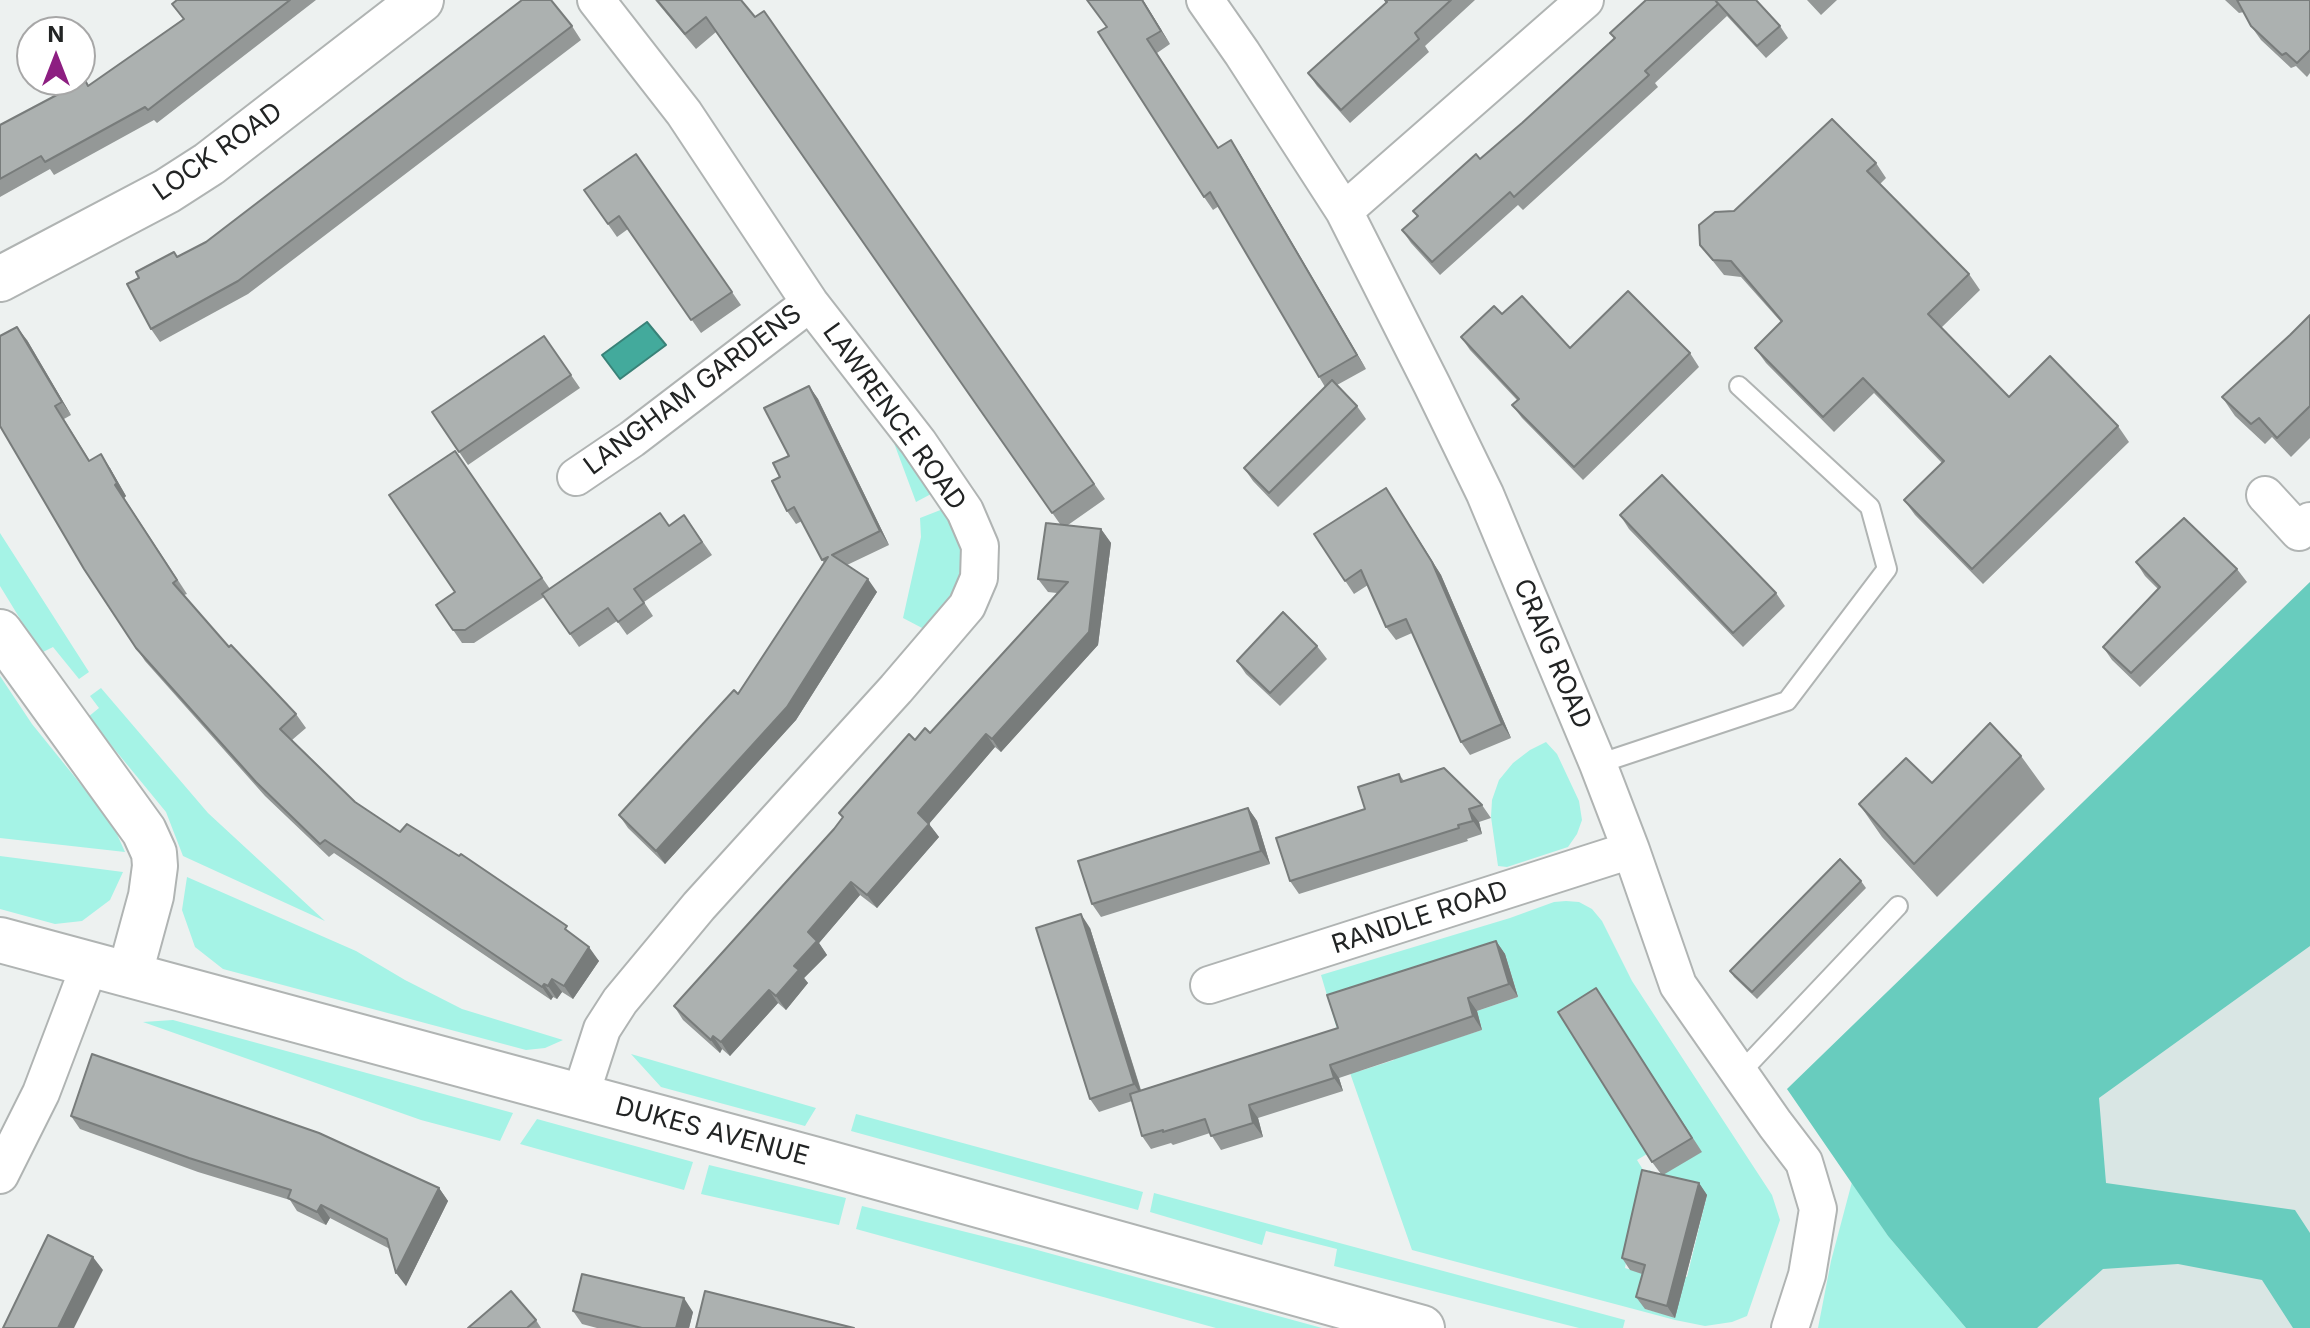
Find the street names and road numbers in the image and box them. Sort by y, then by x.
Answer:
street label: LOCK ROAD [148,96,288,208]
street label: LANGHAM GARDENS [578,298,808,482]
street label: LAWRENCE ROAD [816,318,972,516]
street label: CRAIG ROAD [1506,574,1598,734]
street label: RANDLE ROAD [1328,875,1512,961]
street label: DUKES AVENUE [612,1091,812,1173]

